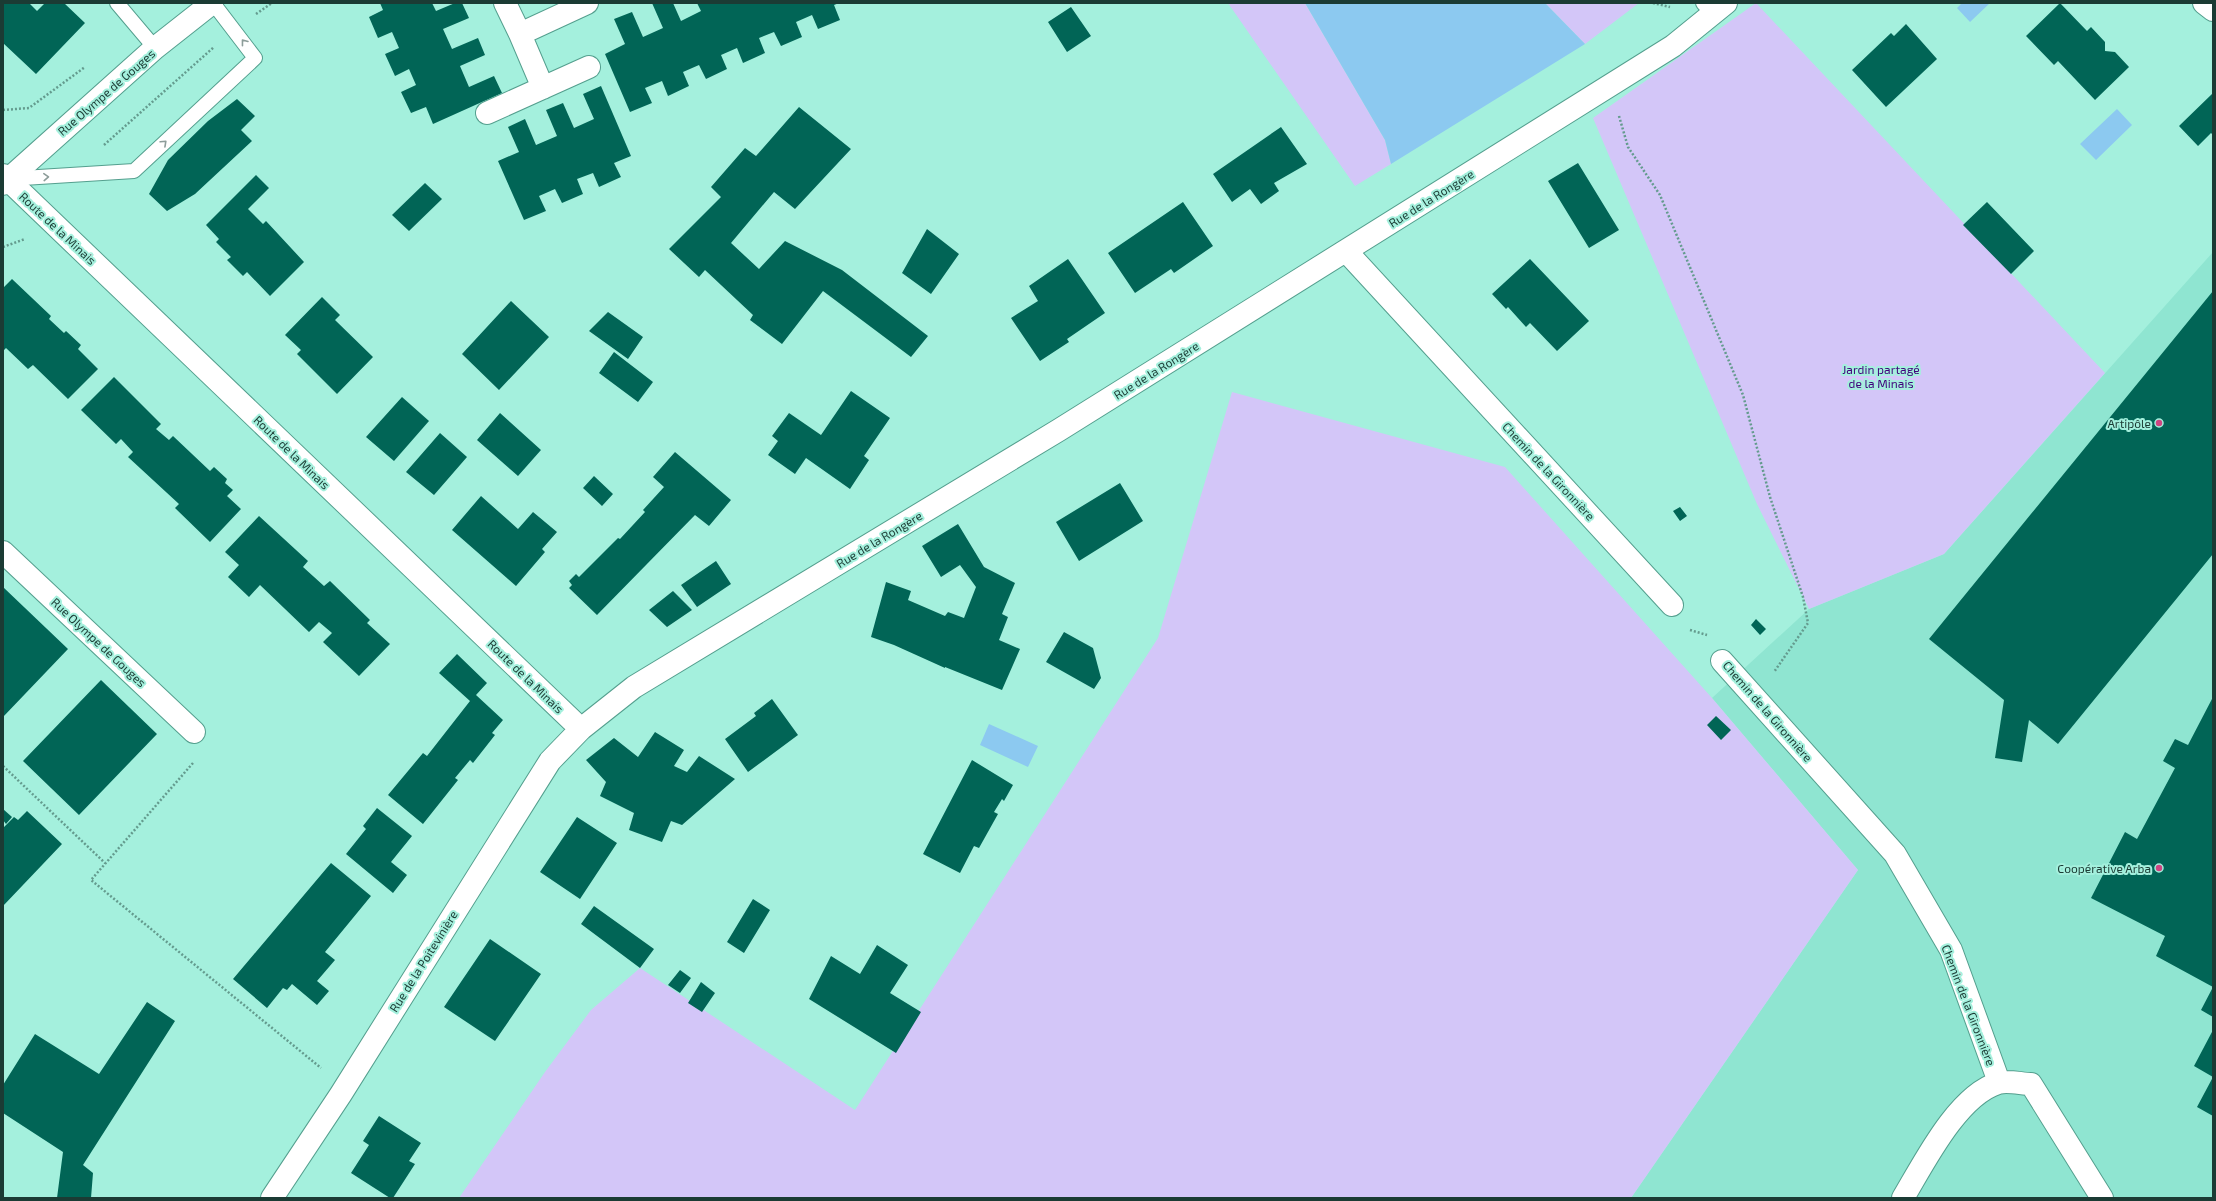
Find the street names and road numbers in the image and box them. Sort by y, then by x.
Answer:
street label: Rue Olympe de Gouges [55,46,157,138]
street label: Rue de la Rongère [1386,166,1476,230]
street label: Route de la Minais [17,189,99,267]
street label: Rue de la Rongère [1111,338,1201,402]
street label: Route de la Minais [251,412,333,492]
street label: Chemin de la Gironnière [1500,419,1598,523]
street label: Rue de la Rongère [834,508,924,570]
street label: Rue Olympe de Gouges [49,595,149,689]
street label: Route de la Minais [485,636,567,716]
street label: Chemin de la Gironnière [1721,658,1815,764]
street label: Rue de la Poitevinière [386,908,460,1014]
street label: Chemin de la Gironnière [1939,942,1999,1068]

